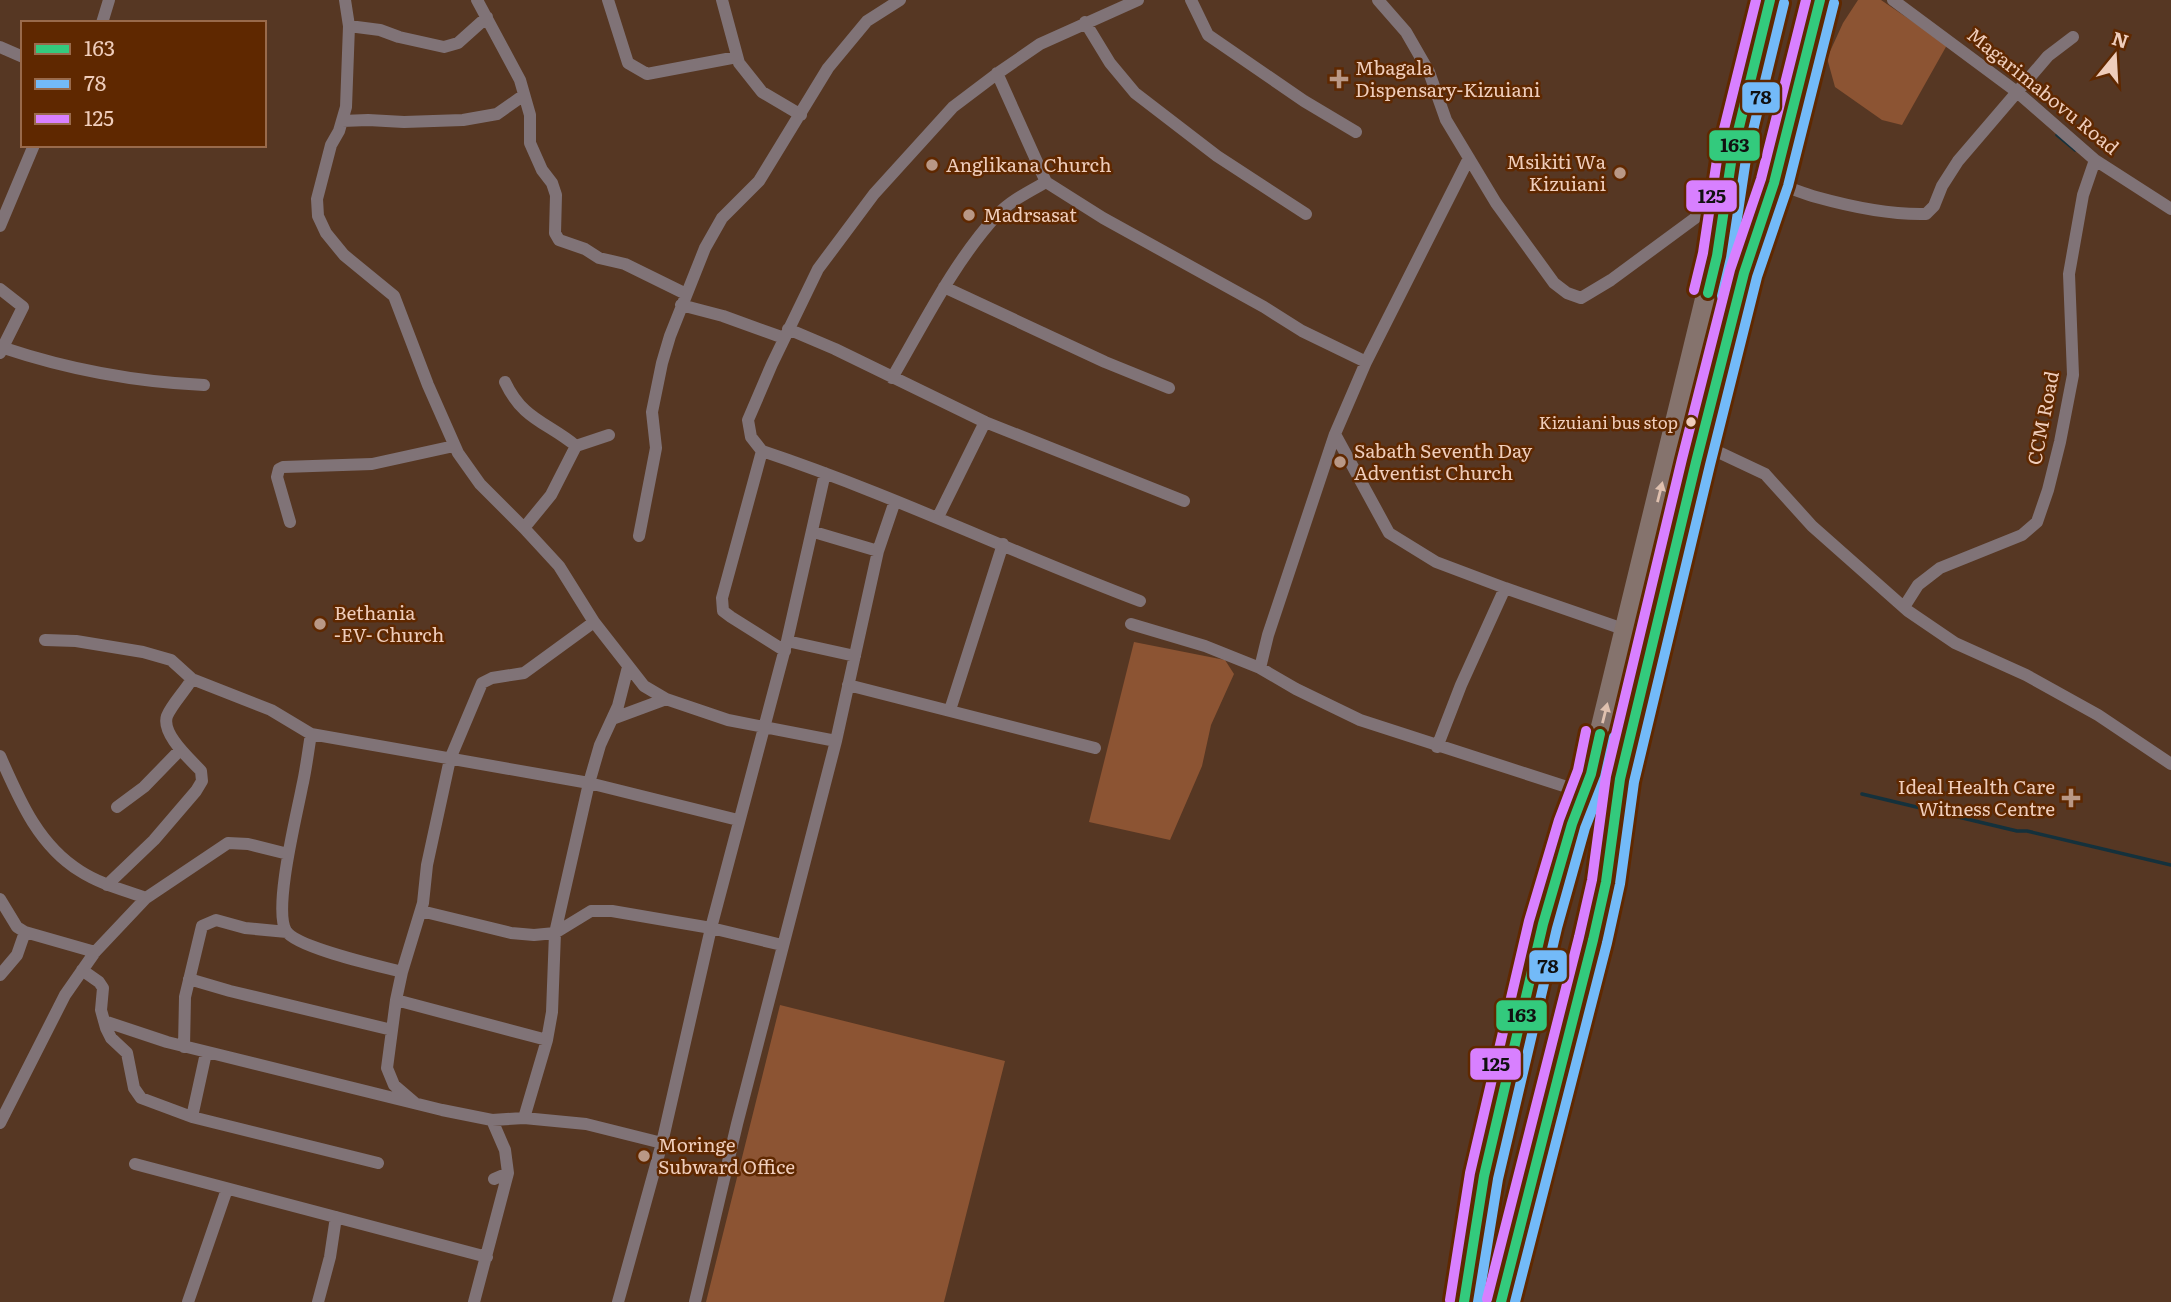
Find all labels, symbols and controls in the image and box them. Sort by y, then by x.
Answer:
street label: Magarimabovu Road [1962,20,2126,161]
legend [21,21,266,147]
north arrow [2080,21,2150,91]
text: N [2109,23,2133,55]
text: 163 [84,31,115,62]
place label: Mbagala Dispensary-Kizuiani [1355,53,1540,103]
text: 78 [84,66,106,97]
marker: Mbagala Dispensary-Kizuiani [1329,69,1349,89]
line badge: 78 [1741,81,1781,114]
text: 78 [1750,82,1772,110]
text: 125 [84,101,114,132]
line badge: 163 [1708,129,1761,162]
text: 163 [1720,130,1750,158]
place label: Msikiti Wa Kizuiani [1507,147,1607,197]
place label: Anglikana Church [946,150,1111,178]
marker: Anglikana Church [924,157,940,173]
marker: Msikiti Wa Kizuiani [1612,165,1628,181]
line badge: 125 [1685,179,1738,213]
text: 125 [1698,181,1726,209]
place label: Madrsasat [983,200,1077,228]
marker: Madrsasat [961,207,977,223]
street label: CCM Road [2019,368,2065,467]
place label: Kizuiani bus stop [1539,409,1678,434]
marker: Kizuiani bus stop [1684,415,1698,429]
place label: Sabath Seventh Day Adventist Church [1354,436,1532,486]
marker: Sabath Seventh Day Adventist Church [1332,454,1348,470]
one-way arrow [1655,481,1666,503]
place label: Bethania -EV- Church [334,598,444,648]
marker: Bethania -EV- Church [312,616,328,632]
one-way arrow [1600,701,1611,723]
place label: Ideal Health Care Witness Centre [1898,772,2055,822]
marker: Ideal Health Care Witness Centre [2061,788,2081,808]
line badge: 78 [1528,949,1568,983]
text: 78 [1537,951,1559,979]
line badge: 163 [1495,999,1548,1032]
text: 163 [1507,1000,1537,1028]
line badge: 125 [1469,1047,1522,1081]
text: 125 [1482,1049,1510,1077]
place label: Moringe Subward Office [658,1130,795,1180]
marker: Moringe Subward Office [636,1148,652,1164]

